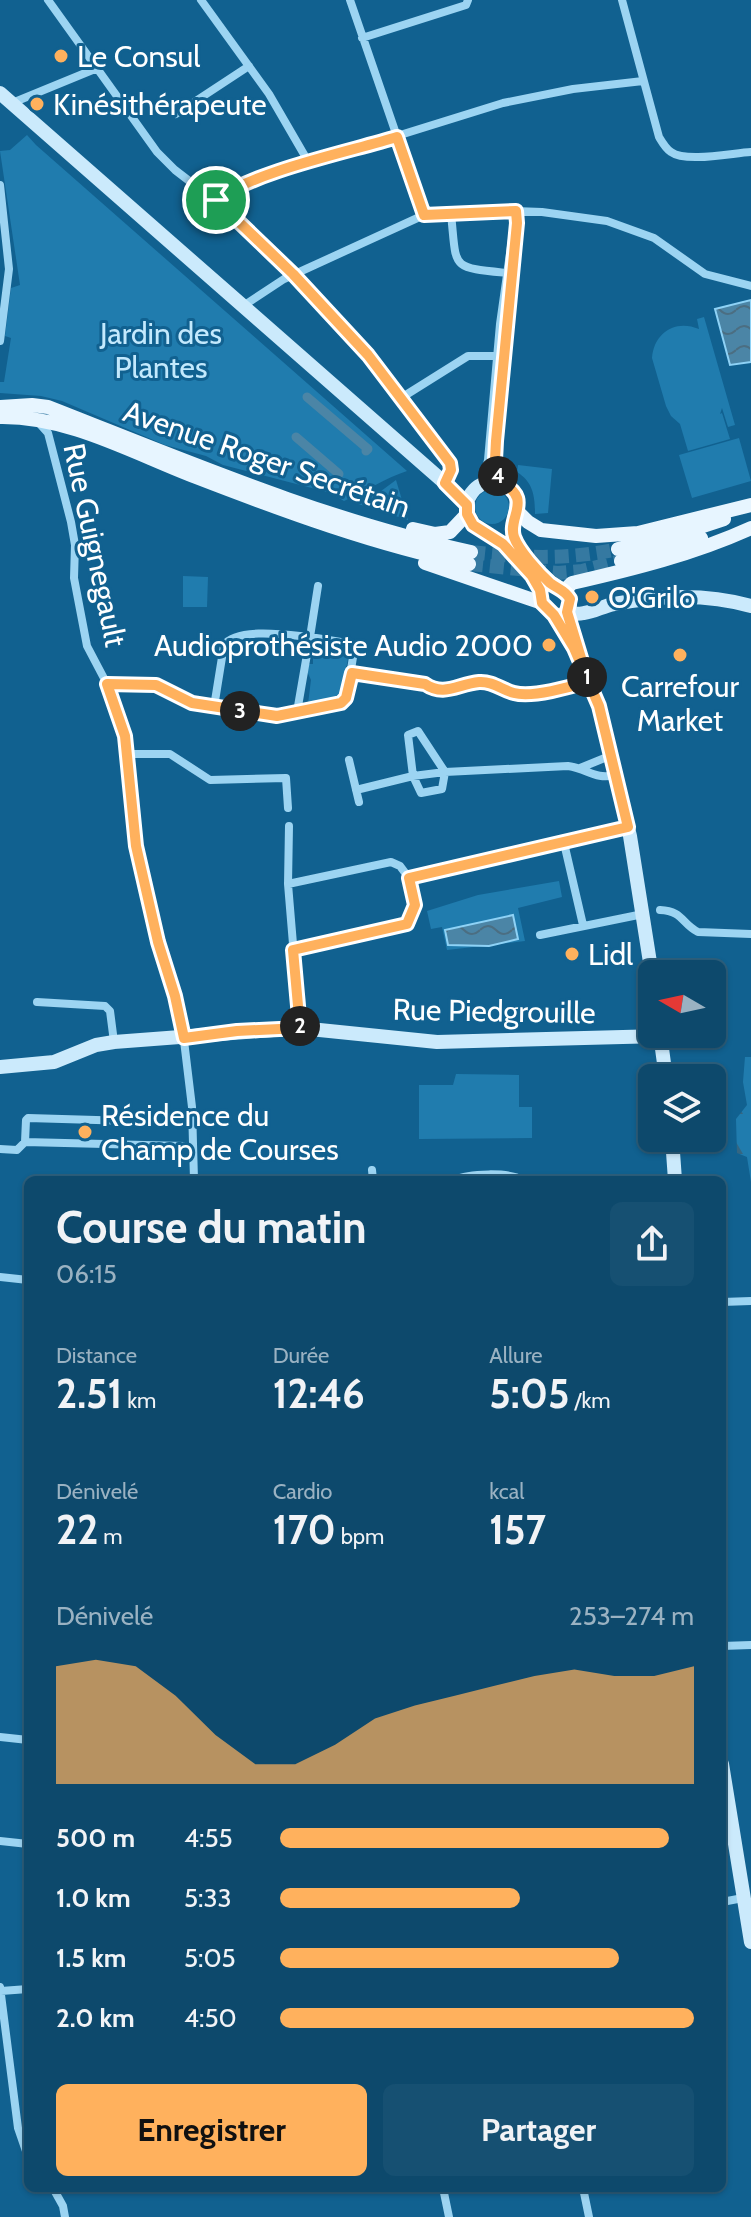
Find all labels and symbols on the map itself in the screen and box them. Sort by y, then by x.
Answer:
place label: Le Consul [77,38,200,75]
marker: Le Consul [52,47,70,65]
place label: Kinésithérapeute [53,86,267,123]
marker: Kinésithérapeute [28,95,46,113]
pin [182,166,250,234]
park label: Jardin des Plantes [99,315,222,386]
street label: Avenue Roger Secrétain [119,393,415,525]
street label: Rue Guignegault [55,440,135,650]
pin: 4 [478,456,518,496]
place label: O'Grilo [608,579,696,616]
marker: O'Grilo [583,588,601,606]
place label: Audioprothésiste Audio 2000 [154,627,533,664]
marker: Audioprothésiste Audio 2000 [540,636,558,654]
marker: Carrefour Market [671,646,689,664]
pin: 1 [567,657,607,697]
place label: Carrefour Market [621,668,740,739]
pin: 3 [220,691,260,731]
place label: Lidl [588,936,633,973]
marker: Lidl [563,945,581,963]
north arrow [638,960,726,1048]
street label: Rue Piedgrouille [392,991,596,1031]
pin: 2 [280,1006,320,1046]
place label: Résidence du Champ de Courses [101,1097,339,1168]
marker: Résidence du Champ de Courses [76,1123,94,1141]

